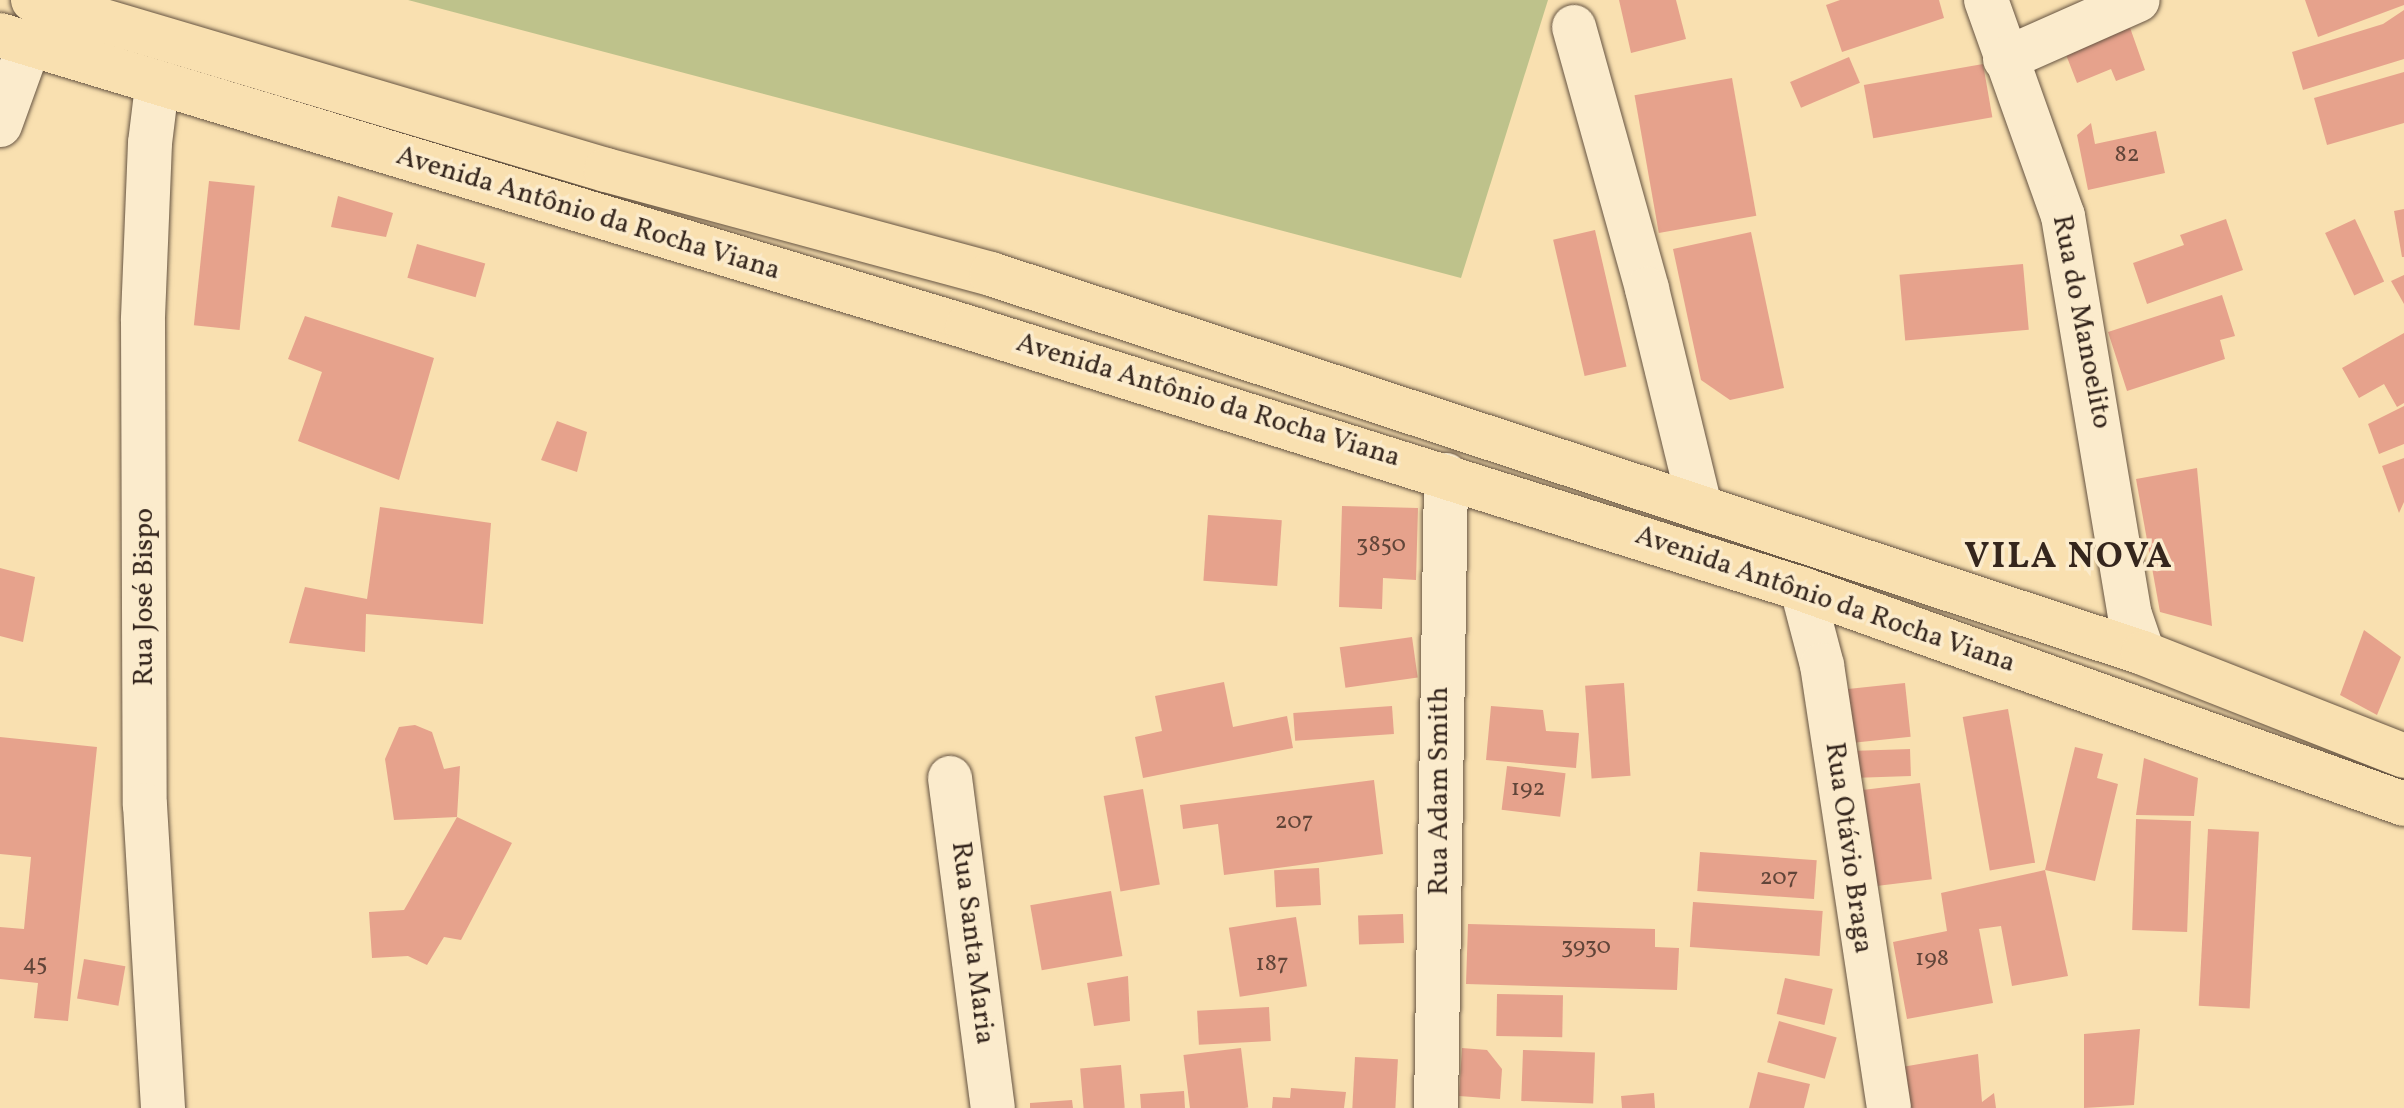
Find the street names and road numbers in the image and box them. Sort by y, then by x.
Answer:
street label: Avenida Antônio da Rocha Viana [392,139,784,289]
street label: Rua do Manoelito [2044,212,2118,432]
street label: Avenida Antônio da Rocha Viana [1012,326,1404,476]
street label: Rua José Bispo [128,508,162,686]
street label: Avenida Antônio da Rocha Viana [1630,519,2020,681]
street label: Rua Adam Smith [1423,687,1457,895]
street label: Rua Otávio Braga [1817,740,1879,956]
street label: Rua Santa Maria [943,840,1001,1046]

